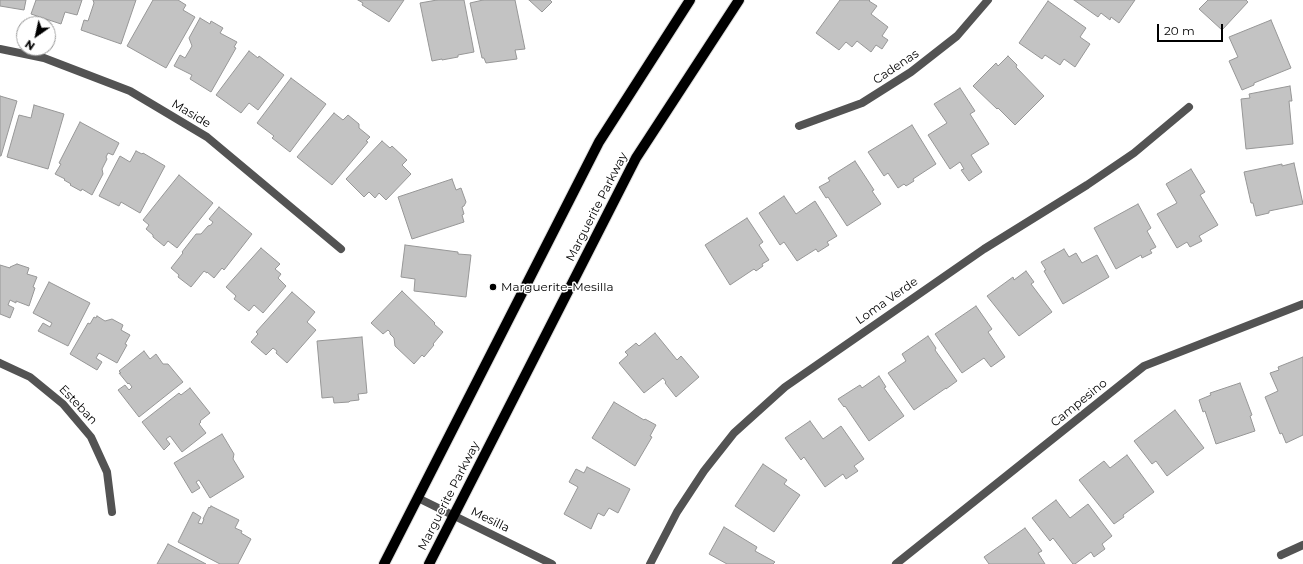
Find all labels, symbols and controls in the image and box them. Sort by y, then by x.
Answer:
north arrow [16,16,56,56]
scale bar [1159,16,1225,42]
text: 20 m [1164,23,1195,38]
text: N [22,37,37,53]
street label: Cadenas [870,47,922,87]
street label: Maside [169,97,213,131]
street label: Marguerite Parkway [563,150,631,264]
street label: Loma Verde [853,274,921,328]
place label: Marguerite-Mesilla [501,280,614,294]
marker: Marguerite-Mesilla [488,282,498,292]
street label: Campesino [1048,376,1110,430]
street label: Esteban [56,382,100,428]
street label: Marguerite Parkway [415,439,483,553]
street label: Mesilla [468,504,512,536]

